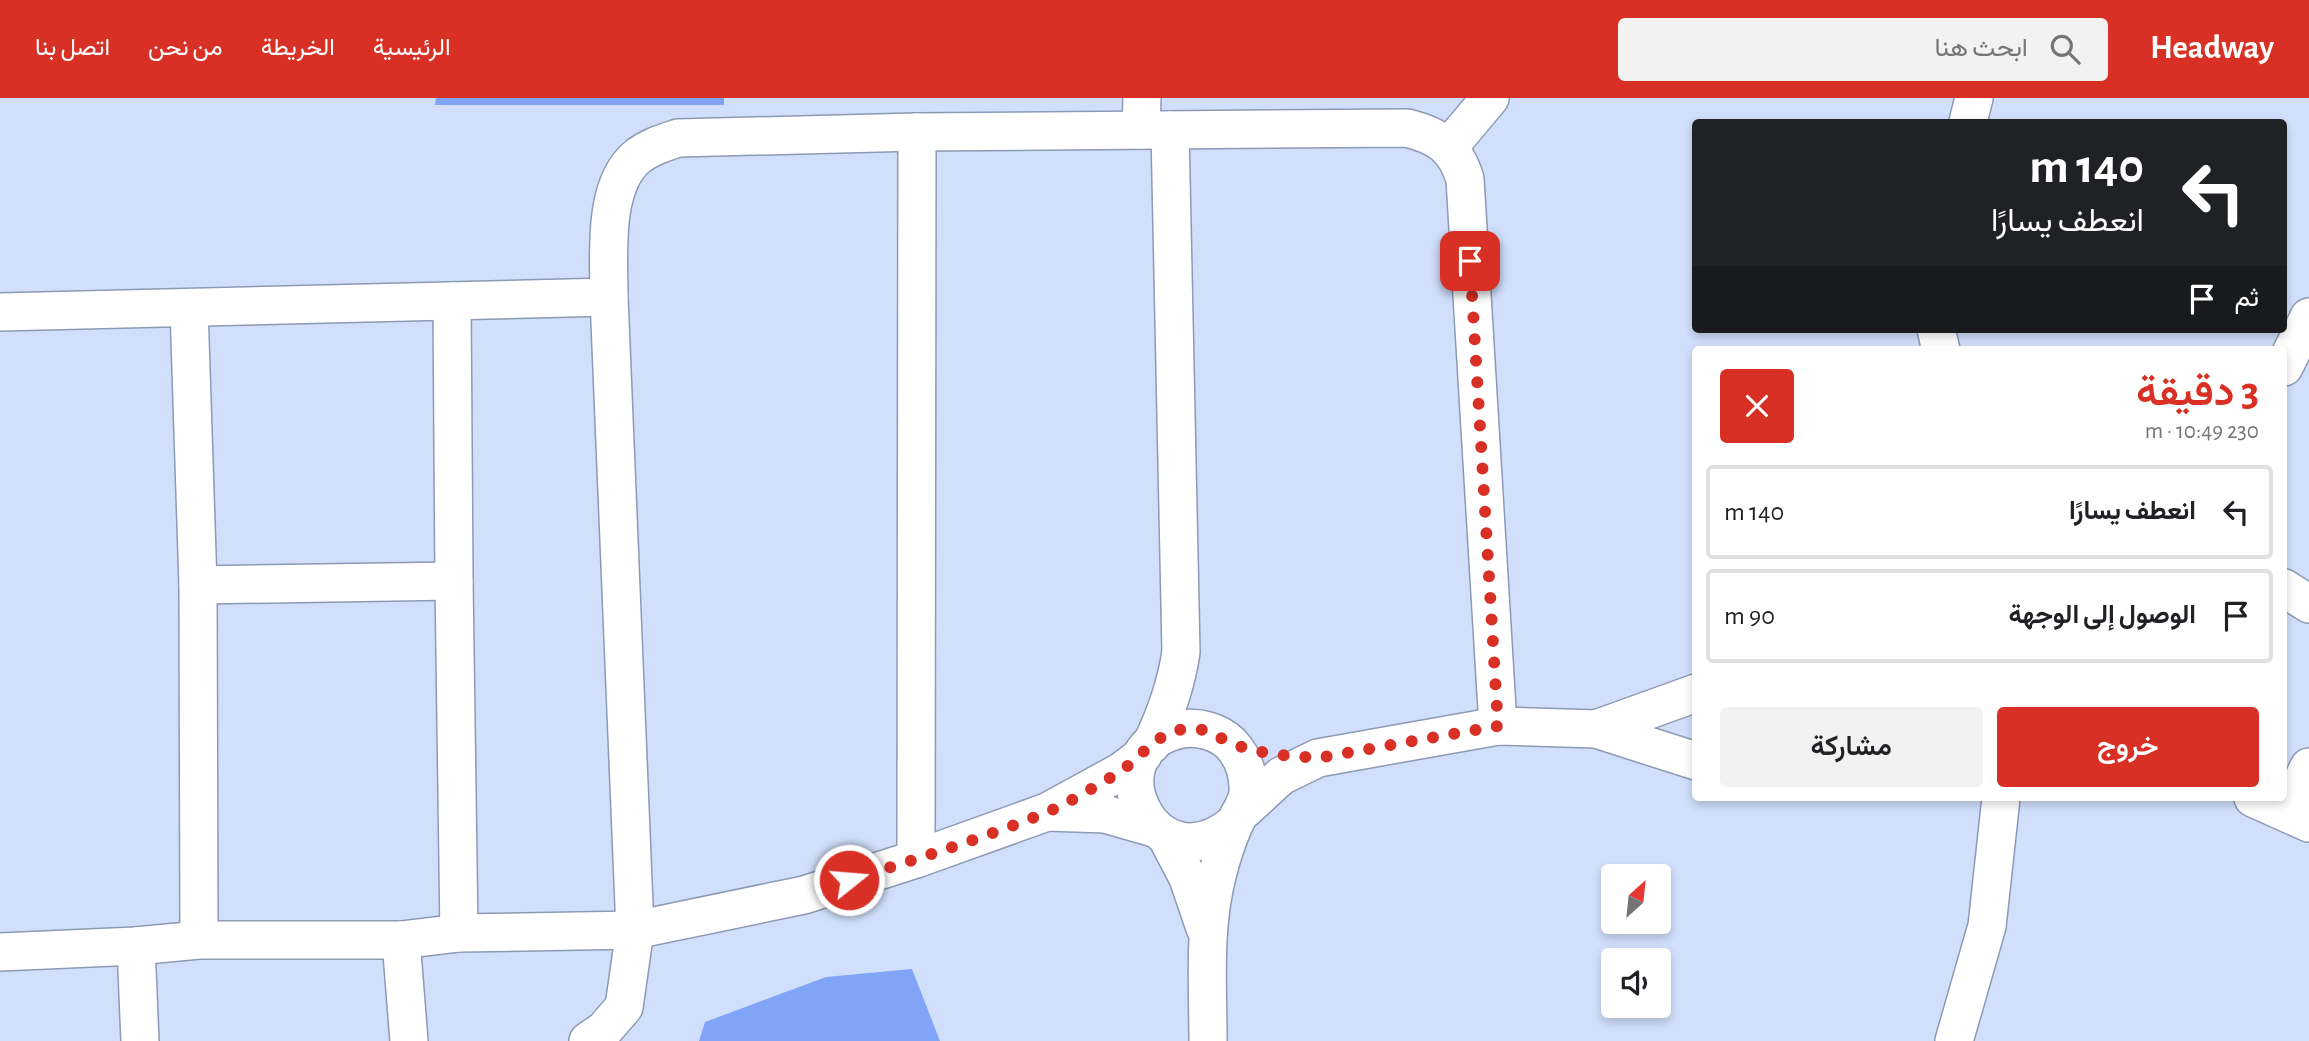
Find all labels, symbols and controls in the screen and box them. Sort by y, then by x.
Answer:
search box [1618,18,2108,81]
icon: search [2046,30,2084,68]
text: Headway [2150,32,2274,65]
text: ابحث هنا [1934,35,2028,61]
text: اتصل بنا [35,36,110,60]
text: من نحن [148,36,223,60]
text: الخريطة [261,36,335,60]
text: الرئيسية [373,36,450,60]
text: 140 m [2029,143,2144,192]
icon: left [2168,147,2259,238]
text: انعطف يسارًا [1991,205,2144,237]
pin [1440,231,1500,291]
icon: arrive [1451,242,1489,280]
icon: arrive [2183,280,2221,318]
text: ثم [2235,285,2259,311]
button: close [1720,369,1794,443]
text: 3 دقيقة [2136,371,2259,413]
text: 230 m · 10:49 [2145,420,2259,443]
icon: left [2217,493,2255,531]
text: انعطف يسارًا [2069,498,2196,524]
text: 140 m [1724,499,1784,525]
icon: arrive [2217,597,2255,635]
text: الوصول إلى الوجهة [2008,602,2196,628]
text: 90 m [1724,603,1775,629]
button: مشاركة [1720,707,1983,787]
button: خروج [1997,707,2259,787]
position arrow [812,843,886,917]
north arrow [1601,864,1671,934]
map controls [1601,864,1671,1018]
button: sound [1601,948,1671,1018]

